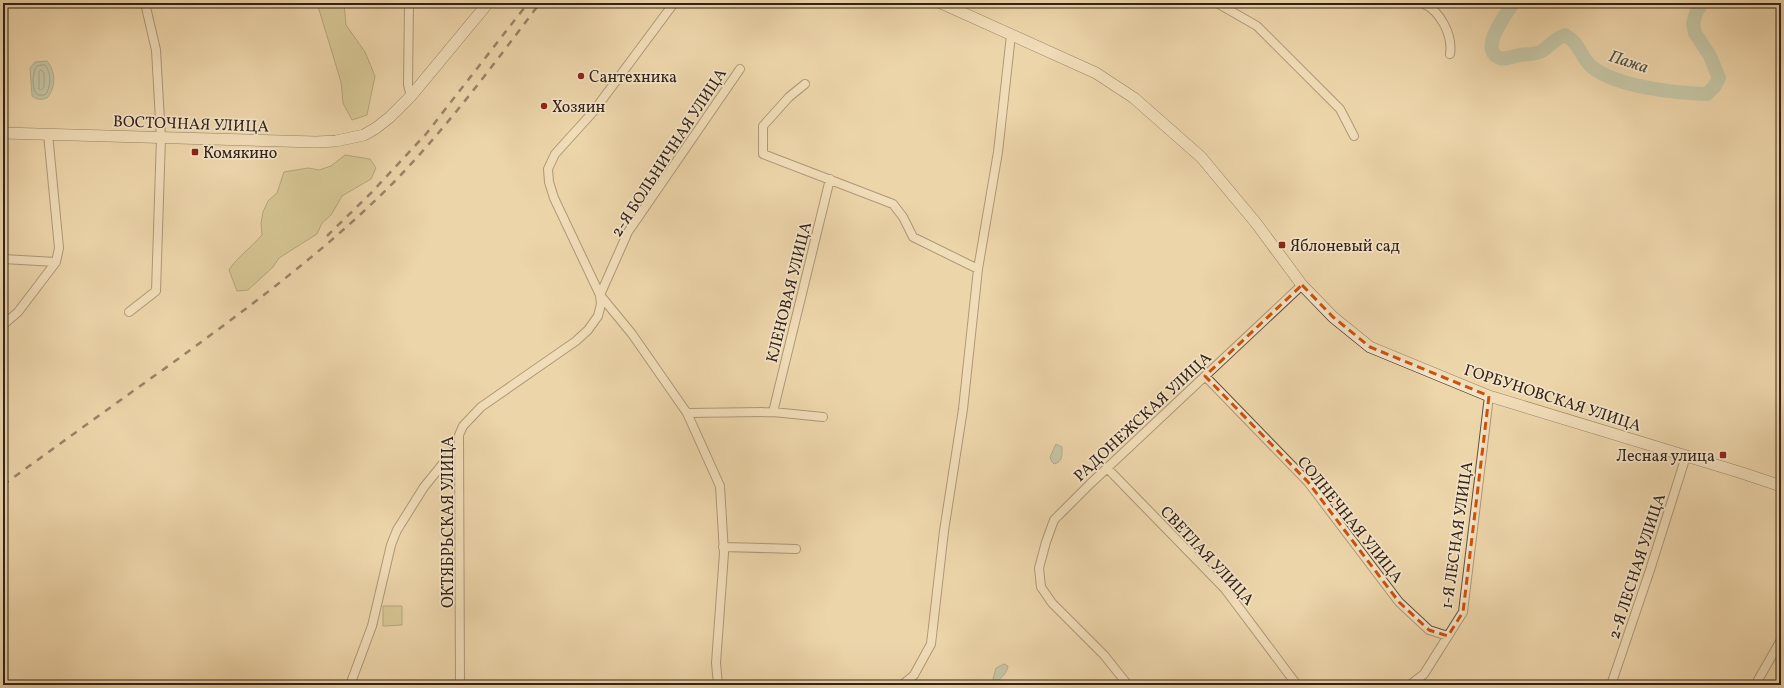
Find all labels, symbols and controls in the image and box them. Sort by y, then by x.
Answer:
water label: Пажа [1606,45,1651,80]
street label: 2-Я БОЛЬНИЧНАЯ УЛИЦА [607,64,733,242]
place label: Сантехника [589,67,677,89]
marker: Сантехника [576,71,586,81]
place label: Хозяин [552,97,605,119]
marker: Хозяин [539,101,549,111]
street label: ВОСТОЧНАЯ УЛИЦА [113,111,269,139]
place label: Комякино [203,143,277,165]
marker: Комякино [190,147,200,157]
street label: КЛЕНОВАЯ УЛИЦА [762,220,818,365]
place label: Яблоневый сад [1290,236,1400,258]
marker: Яблоневый сад [1277,240,1287,250]
street label: РАДОНЕЖСКАЯ УЛИЦА [1070,348,1217,487]
street label: ГОРБУНОВСКАЯ УЛИЦА [1461,360,1644,438]
street label: ОКТЯБРЬСКАЯ УЛИЦА [438,436,460,608]
place label: Лесная улица [1616,446,1715,468]
marker: Лесная улица [1718,450,1728,460]
street label: СОЛНЕЧНАЯ УЛИЦА [1291,452,1407,588]
street label: 1-Я ЛЕСНАЯ УЛИЦА [1437,460,1479,611]
street label: 2-Я ЛЕСНАЯ УЛИЦА [1604,491,1672,642]
street label: СВЕТЛАЯ УЛИЦА [1154,502,1259,611]

